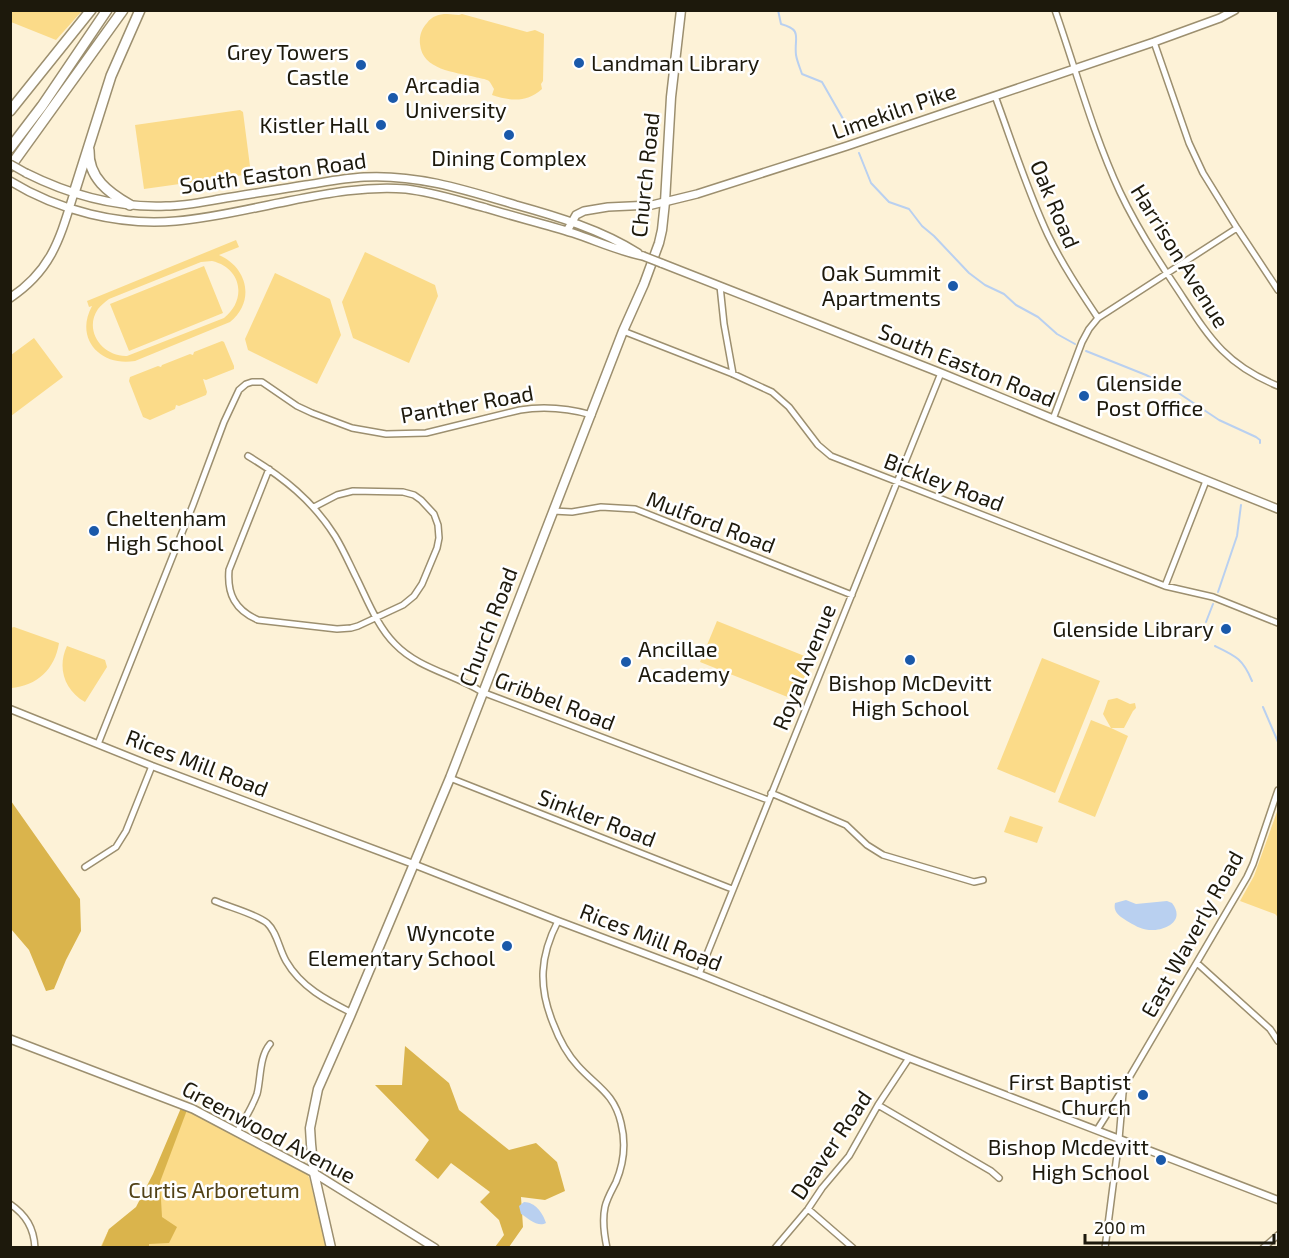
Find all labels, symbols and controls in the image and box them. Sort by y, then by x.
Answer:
place label: Grey Towers Castle [227,38,349,89]
place label: Landman Library [591,49,760,75]
marker: Landman Library [572,56,586,70]
marker: Grey Towers Castle [354,58,368,72]
place label: Arcadia University [405,71,507,122]
street label: Limekiln Pike [828,77,959,143]
marker: Arcadia University [386,91,400,105]
place label: Kistler Hall [260,111,369,137]
street label: Church Road [625,111,663,239]
marker: Kistler Hall [374,118,388,132]
marker: Dining Complex [502,128,516,142]
place label: Dining Complex [431,144,587,170]
street label: South Easton Road [178,146,368,198]
street label: Oak Road [1026,156,1086,252]
street label: Harrison Avenue [1126,179,1235,332]
place label: Oak Summit Apartments [821,259,941,310]
marker: Oak Summit Apartments [946,279,960,293]
street label: South Easton Road [875,317,1060,411]
place label: Glenside Post Office [1096,369,1203,420]
street label: Panther Road [398,379,535,428]
marker: Glenside Post Office [1077,389,1091,403]
street label: Bickley Road [881,446,1008,516]
street label: Mulford Road [643,485,779,558]
place label: Cheltenham High School [106,504,227,555]
marker: Cheltenham High School [87,524,101,538]
street label: Church Road [452,563,522,690]
street label: Royal Avenue [766,600,840,733]
place label: Glenside Library [1052,615,1214,641]
marker: Glenside Library [1219,622,1233,636]
place label: Ancillae Academy [638,635,730,686]
marker: Bishop McDevitt High School [903,653,917,667]
marker: Ancillae Academy [619,655,633,669]
street label: Gribbel Road [492,665,619,735]
place label: Bishop McDevitt High School [828,669,992,720]
street label: Rices Mill Road [123,723,272,801]
street label: Sinkler Road [535,783,660,851]
street label: East Waverly Road [1135,846,1248,1021]
street label: Rices Mill Road [577,897,726,975]
place label: Wyncote Elementary School [308,919,495,970]
marker: Wyncote Elementary School [500,939,514,953]
place label: First Baptist Church [1009,1068,1131,1119]
street label: Greenwood Avenue [178,1074,361,1188]
street label: Deaver Road [784,1085,876,1204]
marker: First Baptist Church [1136,1088,1150,1102]
place label: Bishop Mcdevitt High School [988,1133,1149,1184]
marker: Bishop Mcdevitt High School [1154,1153,1168,1167]
park label: Curtis Arboretum [128,1176,300,1202]
scale bar [1085,1207,1274,1245]
text: 200 m [1094,1216,1146,1238]

